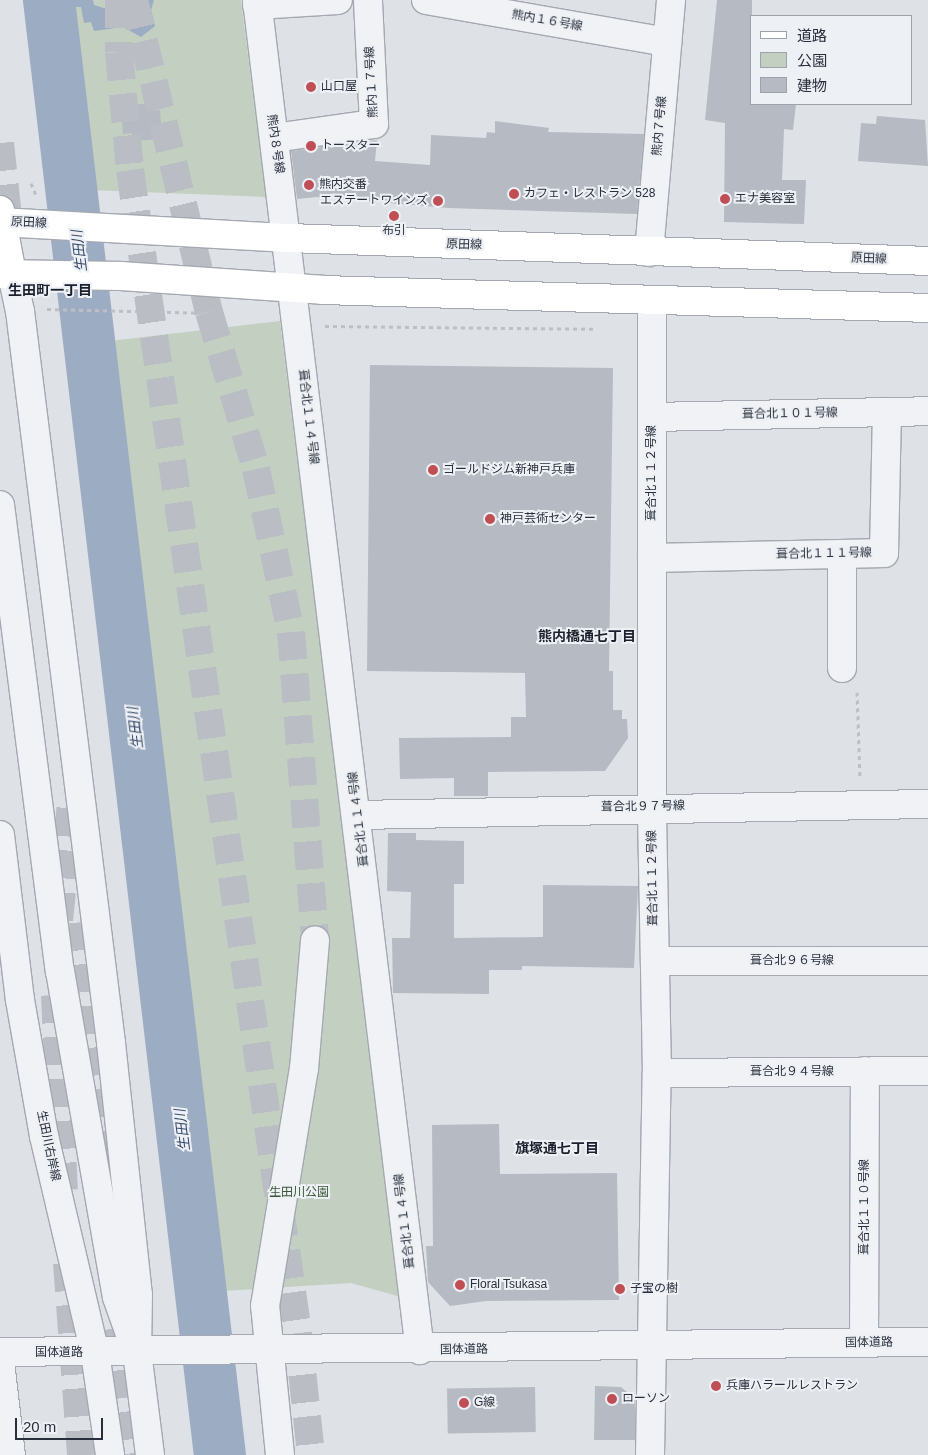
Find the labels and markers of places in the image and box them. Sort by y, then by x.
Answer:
place label: 山口屋 [321,80,357,94]
marker: 山口屋 [305,81,317,93]
place label: トースター [321,139,381,153]
marker: トースター [305,140,317,152]
place label: 熊内交番 [319,178,367,192]
marker: 熊内交番 [303,179,315,191]
place label: カフェ・レストラン 528 [524,187,655,201]
marker: カフェ・レストラン 528 [508,188,520,200]
place label: エナ美容室 [735,192,795,206]
marker: エナ美容室 [719,193,731,205]
place label: エステートワインズ [320,194,428,208]
marker: エステートワインズ [432,195,444,207]
marker: 布引 [388,210,400,222]
place label: 布引 [382,224,406,238]
place label: ゴールドジム新神戸兵庫 [443,463,575,477]
marker: ゴールドジム新神戸兵庫 [427,464,439,476]
place label: 神戸芸術センター [500,512,596,526]
marker: 神戸芸術センター [484,513,496,525]
place label: Floral Tsukasa [470,1278,547,1292]
marker: Floral Tsukasa [454,1279,466,1291]
place label: 子宝の樹 [630,1282,678,1296]
marker: 子宝の樹 [614,1283,626,1295]
place label: 兵庫ハラールレストラン [726,1379,858,1393]
marker: 兵庫ハラールレストラン [710,1380,722,1392]
place label: ローソン [622,1392,670,1406]
marker: ローソン [606,1393,618,1405]
place label: G線 [474,1396,495,1410]
marker: G線 [458,1397,470,1409]

